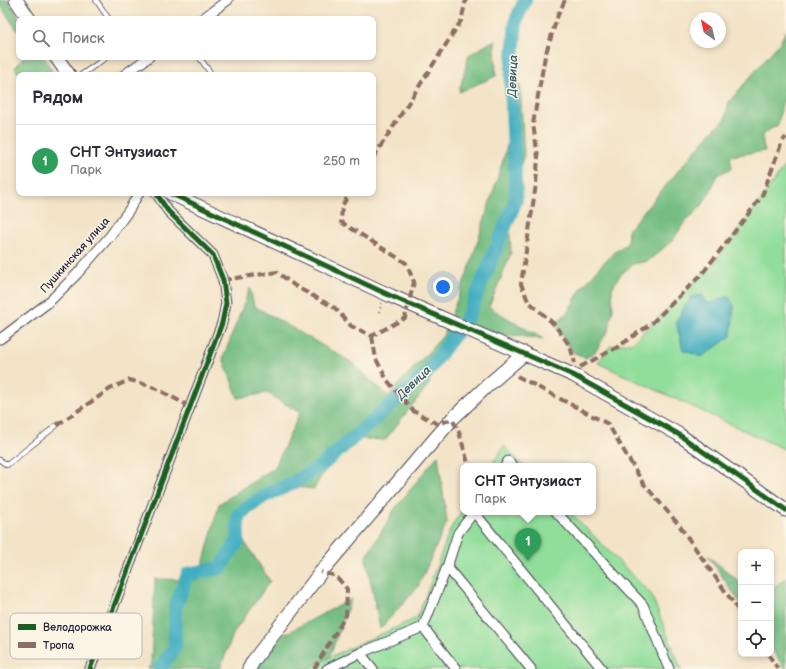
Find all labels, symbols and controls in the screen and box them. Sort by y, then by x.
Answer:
north arrow [690,12,726,48]
search box [16,16,376,60]
icon: search [30,27,52,49]
text: Поиск [62,29,105,48]
water label: Девица [505,55,521,98]
text: Рядом [32,88,83,108]
text: СНТ Энтузиаст [70,143,177,162]
text: 1 [42,153,48,169]
text: 250 m [323,153,360,169]
text: Парк [70,162,102,178]
street label: Пушкинская улица [38,214,113,295]
your location [433,277,453,297]
water label: Девица [393,363,434,404]
popup [460,463,596,515]
text: СНТ Энтузиаст [475,472,581,491]
text: Парк [475,491,506,507]
pin: 1 [515,528,541,561]
map controls [738,549,774,657]
button: + [738,549,774,585]
button: − [738,585,774,621]
legend [10,613,142,659]
text: Велодорожка [43,621,112,634]
button: locate [738,621,774,657]
text: Тропа [43,639,75,652]

